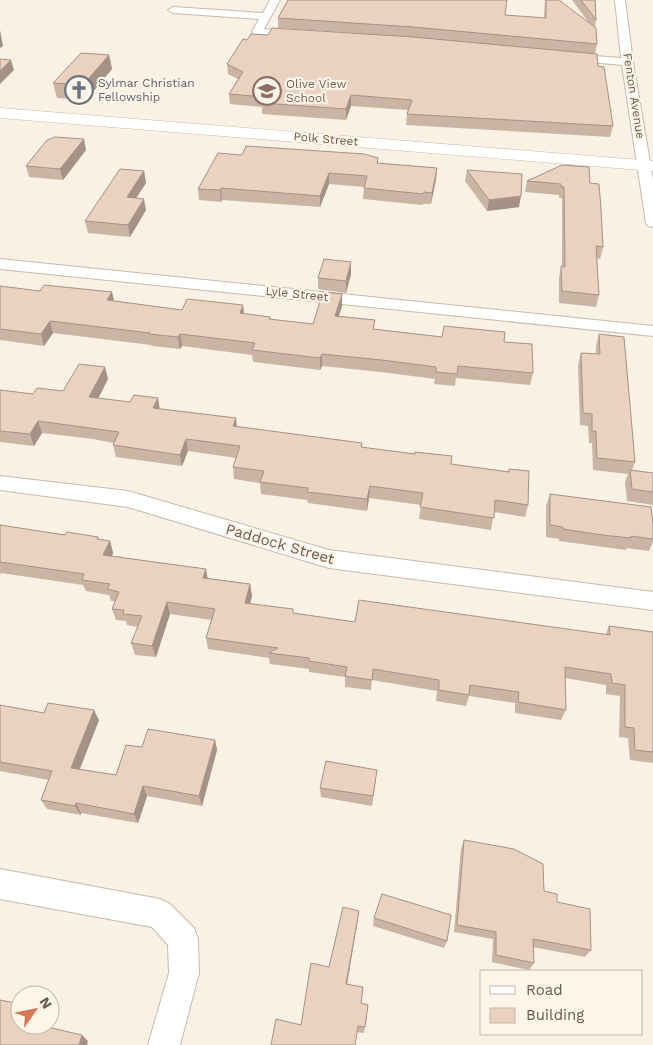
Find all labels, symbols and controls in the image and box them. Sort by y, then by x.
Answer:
street label: Fenton Avenue [620,52,648,140]
church icon: Sylmar Christian Fellowship [64,75,94,105]
place label: Sylmar Christian Fellowship [98,76,195,104]
school or university icon: Olive View School [252,76,282,106]
place label: Olive View School [286,77,346,105]
street label: Polk Street [293,129,359,149]
street label: Lyle Street [265,284,329,304]
street label: Paddock Street [224,520,337,568]
legend [480,970,643,1035]
text: Road [526,981,563,999]
north arrow [10,985,60,1035]
text: N [36,994,55,1012]
text: Building [526,1006,584,1024]

